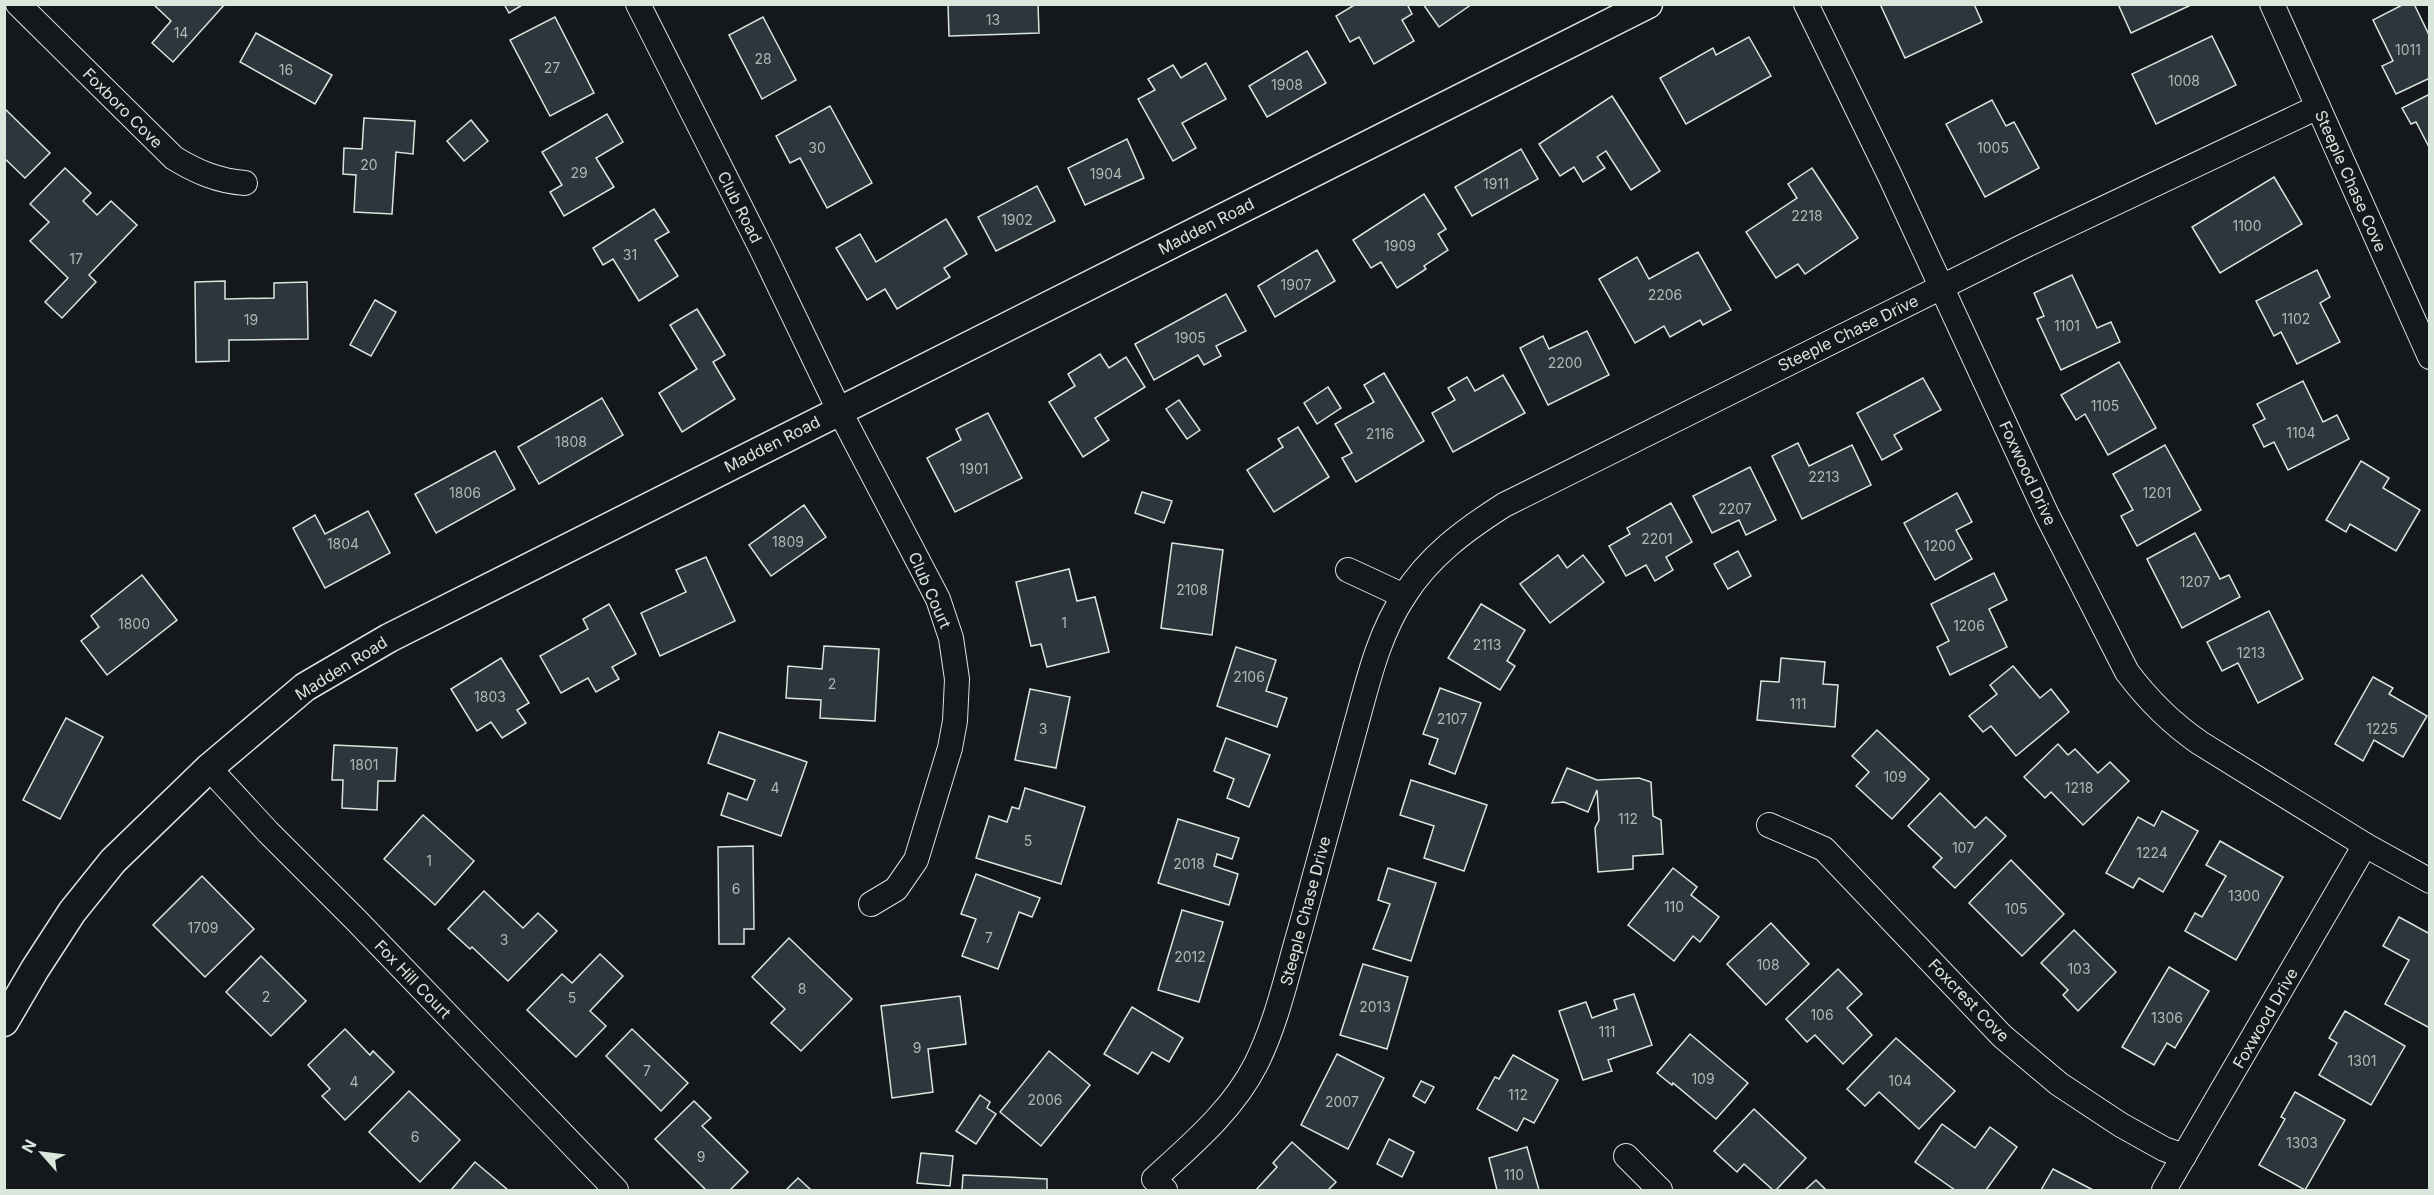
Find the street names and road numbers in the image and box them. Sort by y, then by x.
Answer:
street label: Foxboro Cove [79,64,167,152]
street label: Steeple Chase Cove [2311,107,2391,255]
street label: Club Road [713,168,767,246]
street label: Madden Road [1155,193,1257,259]
street label: Steeple Chase Drive [1775,290,1921,376]
street label: Madden Road [721,411,823,477]
street label: Foxwood Drive [1995,418,2061,528]
street label: Club Court [904,549,956,631]
street label: Madden Road [291,632,391,704]
street label: Steeple Chase Drive [1275,834,1335,988]
street label: Fox Hill Court [371,936,455,1022]
street label: Foxcrest Cove [1924,954,2014,1046]
street label: Foxwood Drive [2228,964,2302,1072]

